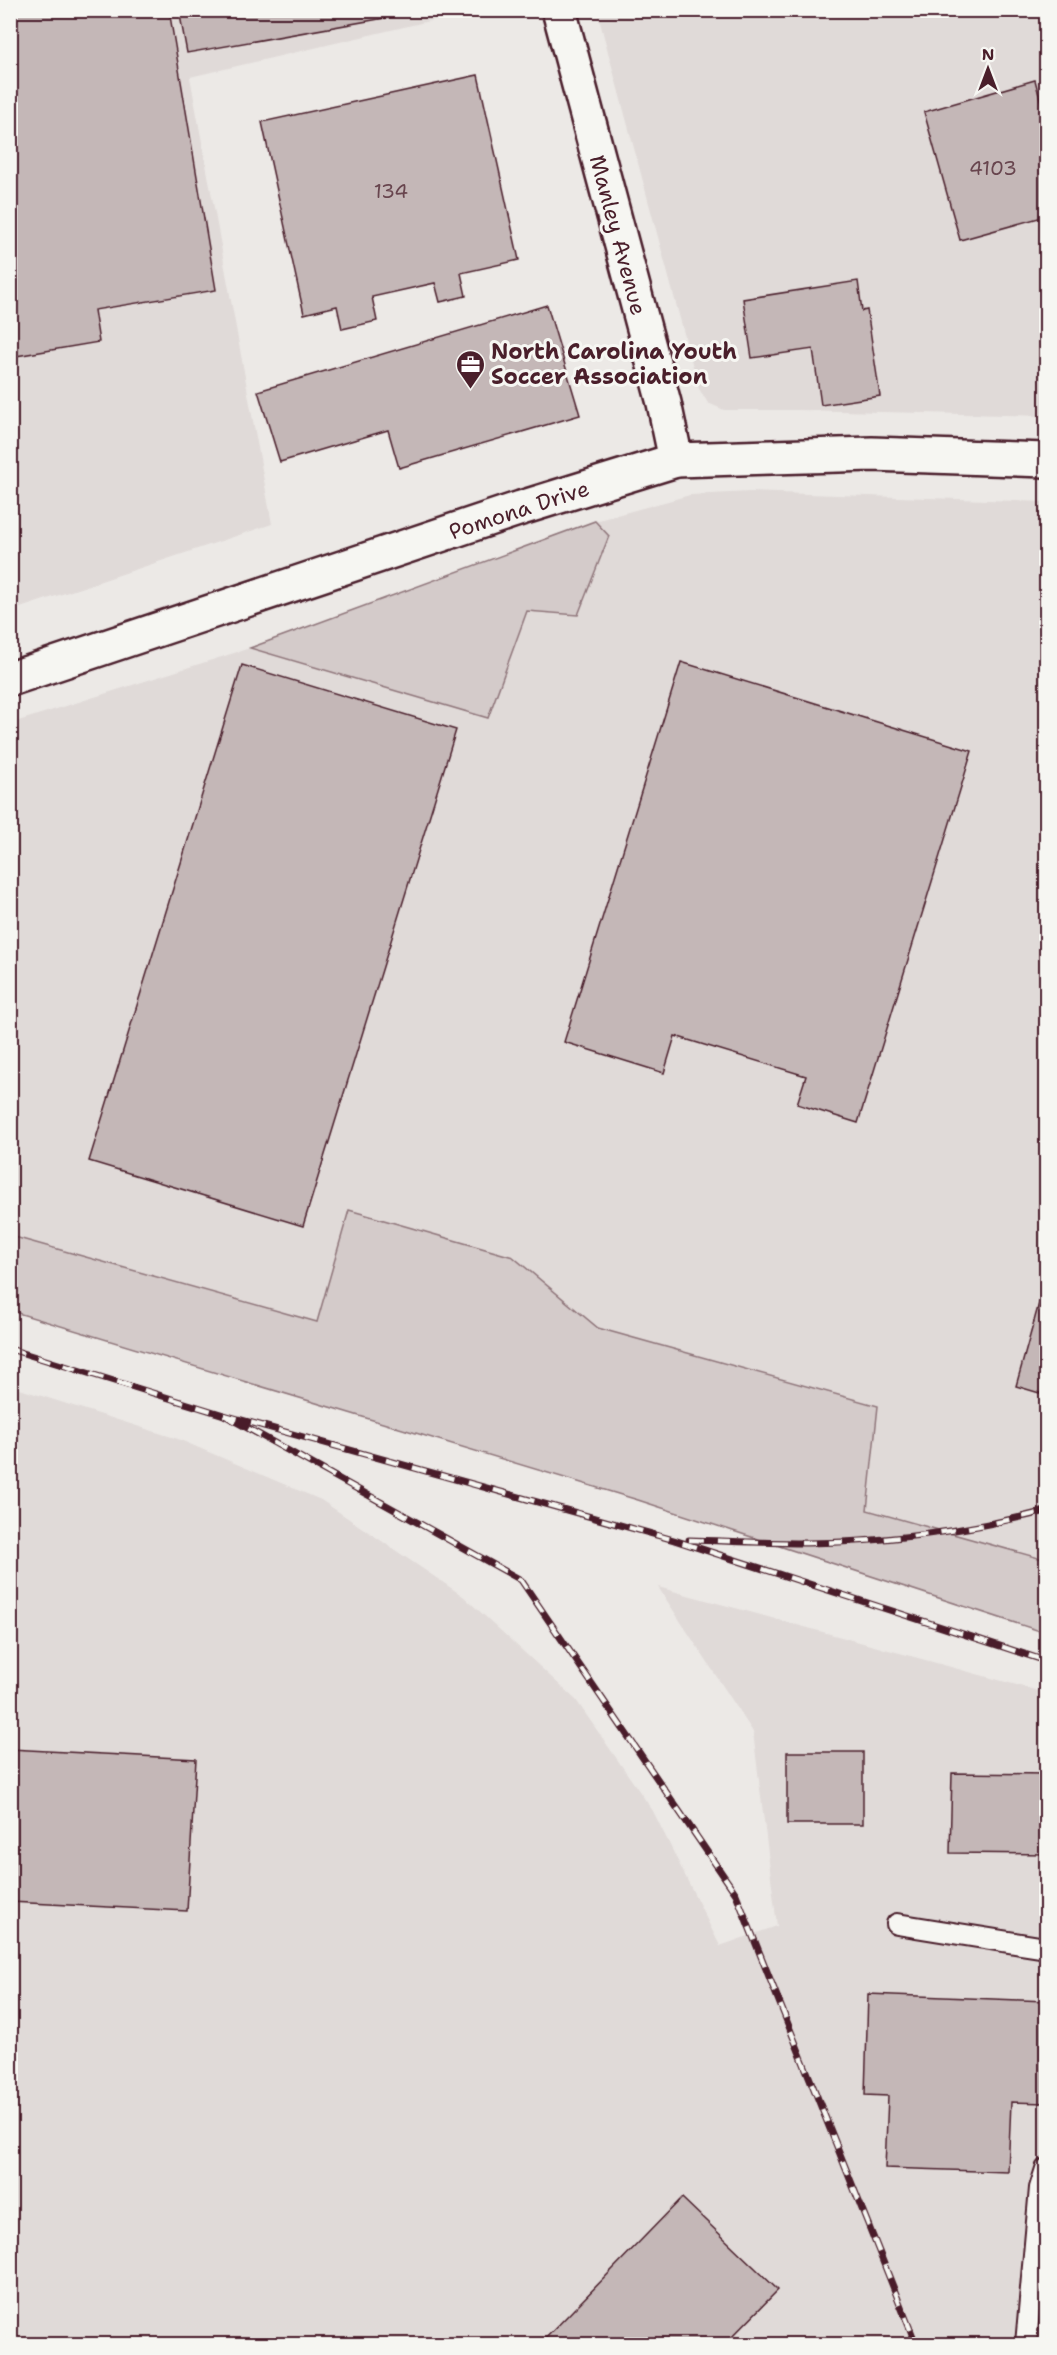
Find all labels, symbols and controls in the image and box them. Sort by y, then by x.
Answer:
north arrow [958,39,1018,99]
text: N [982,44,994,65]
street label: Manley Avenue [583,152,653,318]
house number: 4103 [969,155,1017,181]
house number: 134 [374,178,408,204]
place label: North Carolina Youth Soccer Association [491,337,737,391]
office icon: North Carolina Youth Soccer Association [454,348,486,390]
street label: Pomona Drive [445,474,593,546]

